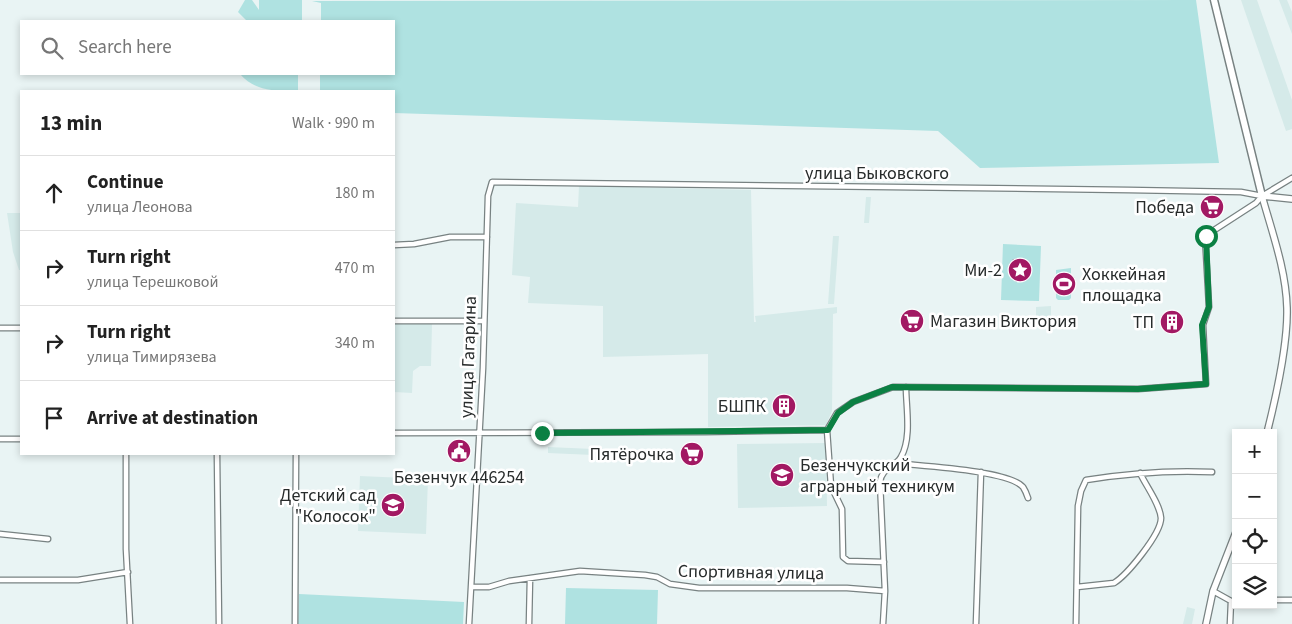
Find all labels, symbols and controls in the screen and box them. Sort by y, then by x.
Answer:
search box [20,20,395,75]
icon: search [38,34,66,62]
text: Search here [78,34,172,61]
text: 13 min [40,108,102,138]
text: Walk · 990 m [292,112,375,134]
street label: улица Быковского [805,161,949,186]
text: Continue [87,169,164,196]
icon: ahead [40,179,68,207]
text: 180 m [335,182,375,204]
supermarket icon: Победа [1199,194,1225,220]
place label: Победа [1135,195,1194,220]
text: улица Леонова [87,196,193,218]
route start [1195,225,1218,248]
text: Turn right [87,244,171,271]
icon: right [40,254,68,282]
text: 470 m [335,257,375,279]
place icon: Ми-2 [1007,257,1033,283]
place label: Ми-2 [964,258,1002,283]
place label: Хоккейная площадка [1082,262,1166,308]
text: улица Терешковой [87,271,219,293]
sports icon: Хоккейная площадка [1051,271,1077,297]
street label: улица Гагарина [454,295,483,419]
supermarket icon: Магазин Виктория [899,308,925,334]
place label: Магазин Виктория [930,309,1077,334]
building icon: ТП [1159,309,1185,335]
place label: ТП [1133,310,1154,335]
text: Turn right [87,319,171,346]
icon: right [40,329,68,357]
text: 340 m [335,332,375,354]
text: улица Тимирязева [87,346,217,368]
building icon: БШПК [771,393,797,419]
place label: БШПК [718,394,767,419]
icon: arrive [40,404,68,432]
text: Arrive at destination [87,405,258,432]
route end [531,422,554,445]
map controls [1232,429,1277,609]
button: + [1232,429,1277,474]
public building icon: Безенчук 446254 [446,438,472,464]
supermarket icon: Пятёрочка [679,441,705,467]
place label: Пятёрочка [589,442,674,467]
place label: Безенчукский аграрный техникум [800,453,955,499]
school or university icon: Безенчукский аграрный техникум [769,462,795,488]
place label: Безенчук 446254 [394,465,524,490]
button: − [1232,474,1277,519]
place label: Детский сад "Колосок" [280,483,376,529]
school or university icon: Детский сад "Колосок" [380,492,406,518]
button: locate [1232,519,1277,564]
street label: Спортивная улица [678,559,824,586]
button: layers [1232,564,1277,609]

